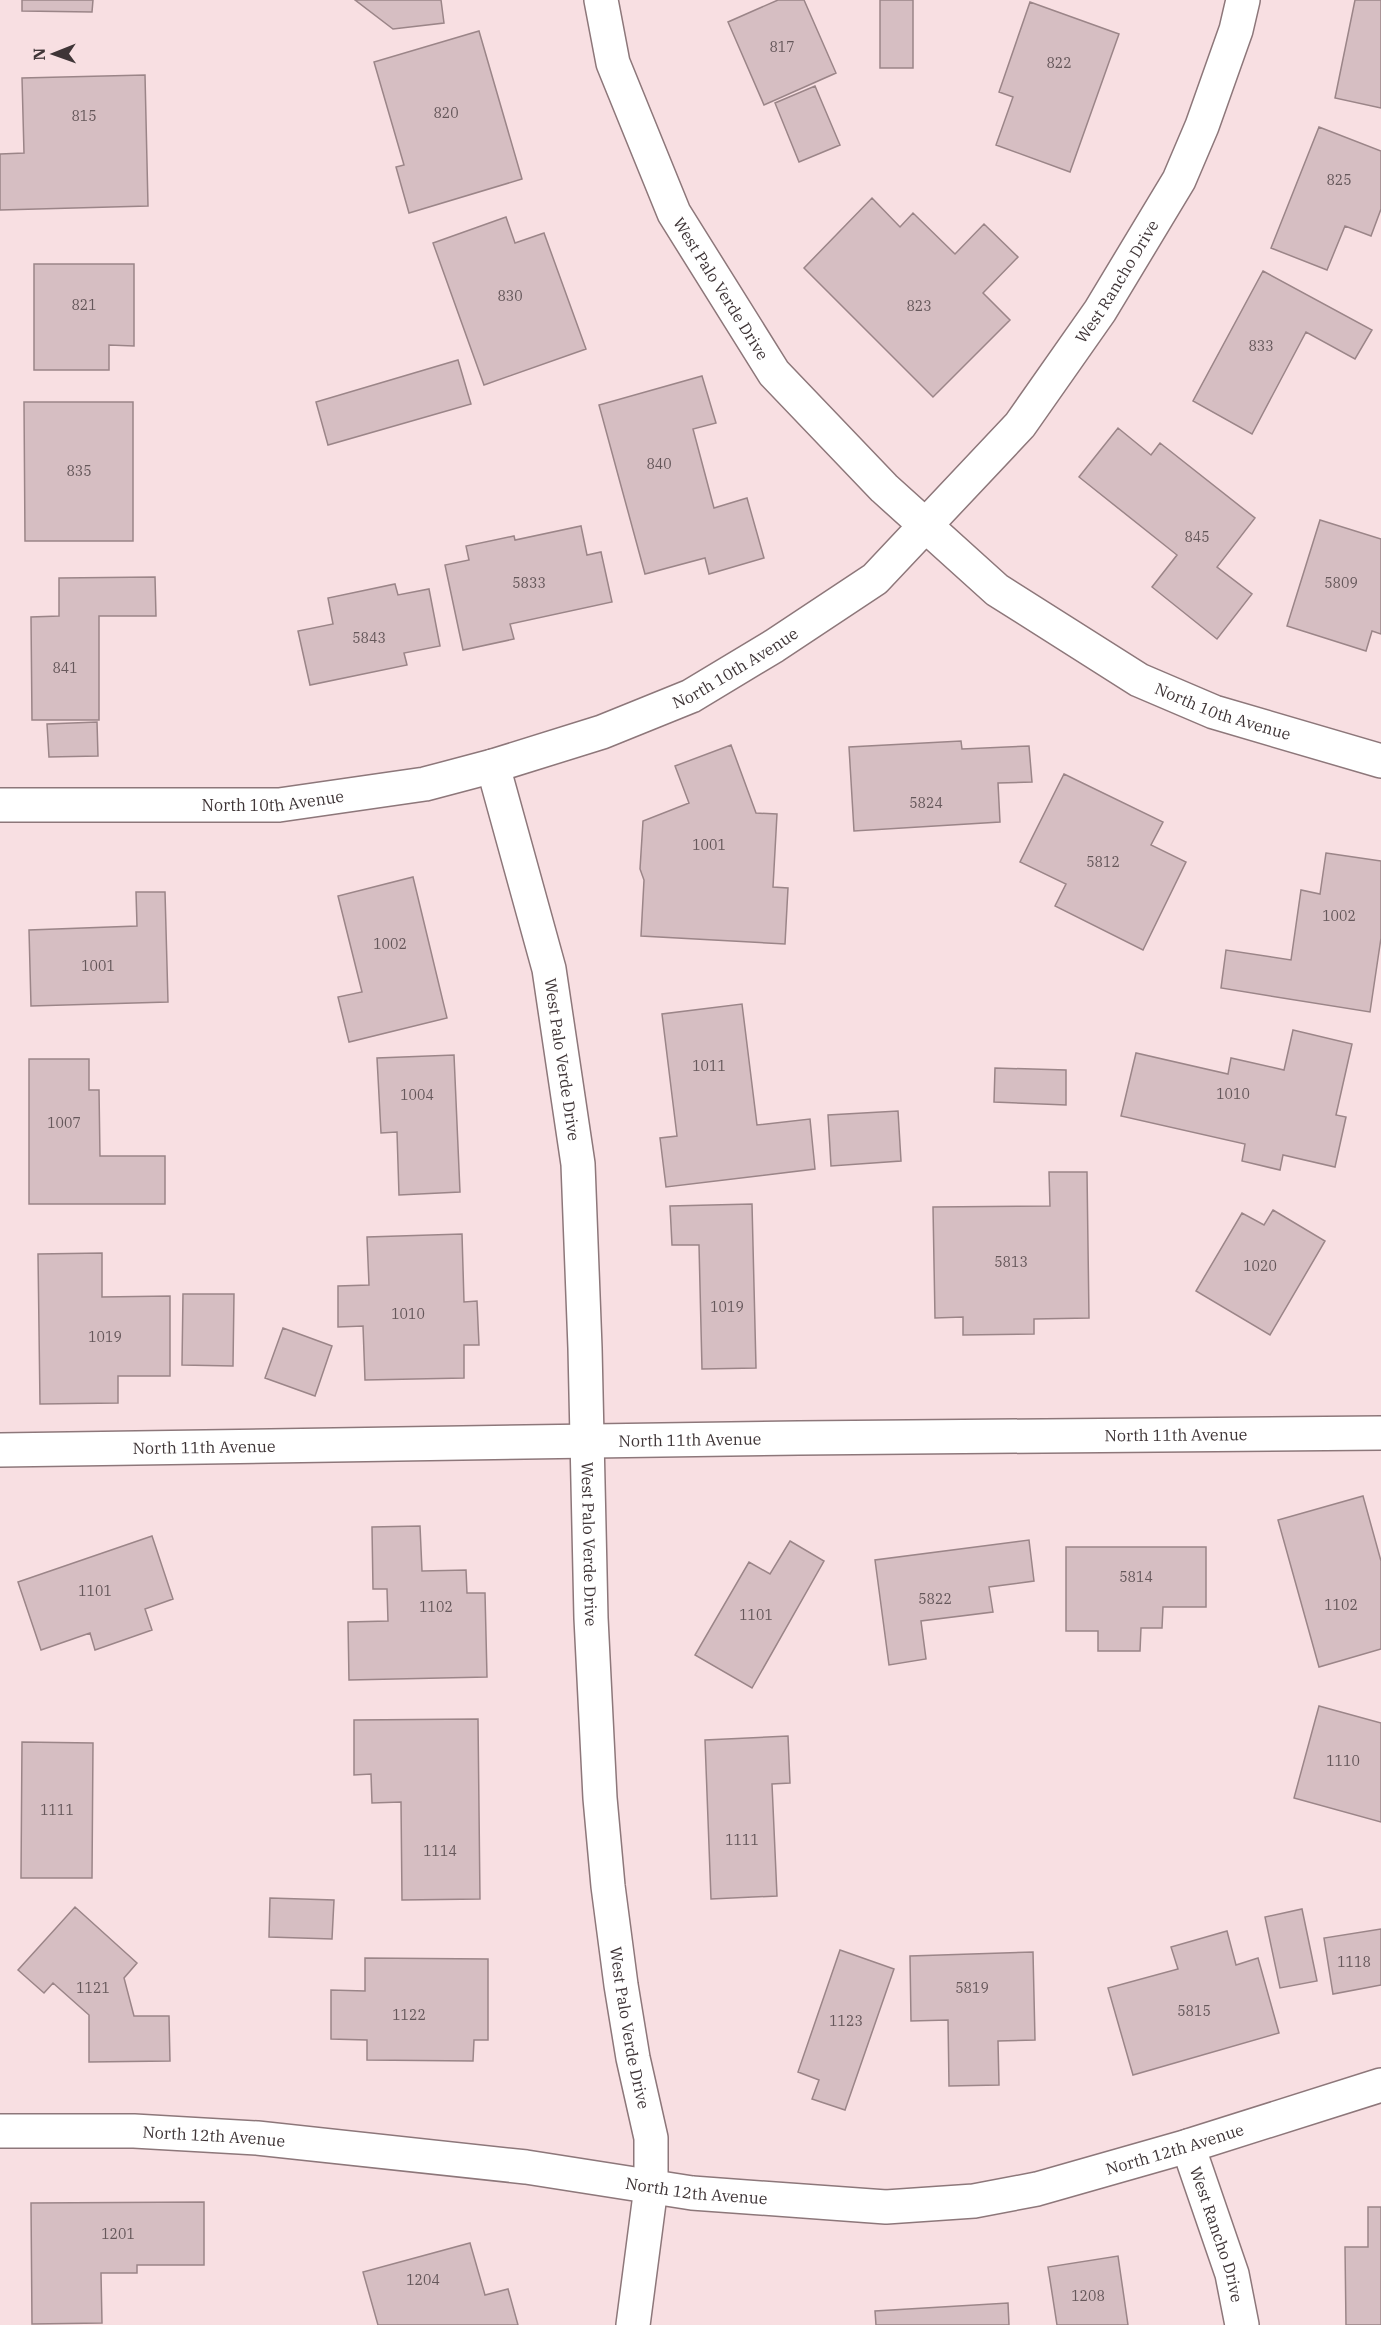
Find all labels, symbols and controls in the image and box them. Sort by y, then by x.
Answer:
north arrow [24,24,84,84]
house number: 817 [769,38,795,56]
text: N [29,48,49,61]
house number: 822 [1046,54,1072,72]
house number: 820 [433,104,459,122]
house number: 815 [71,107,97,125]
house number: 825 [1326,171,1352,189]
street label: West Palo Verde Drive [669,213,773,363]
street label: West Rancho Drive [1071,216,1163,347]
house number: 830 [497,287,523,305]
house number: 821 [71,296,97,314]
house number: 823 [906,297,932,315]
house number: 833 [1248,337,1274,355]
house number: 840 [646,455,672,473]
house number: 835 [66,462,92,480]
house number: 845 [1184,528,1210,546]
house number: 5833 [512,574,546,592]
house number: 5809 [1324,574,1358,592]
street label: North 10th Avenue [669,623,802,713]
house number: 5843 [352,629,386,647]
house number: 841 [52,659,78,677]
street label: North 10th Avenue [1152,678,1293,744]
street label: North 10th Avenue [202,786,345,816]
house number: 5824 [909,794,943,812]
house number: 1001 [692,836,726,854]
house number: 5812 [1086,853,1120,871]
house number: 1002 [1322,907,1356,925]
house number: 1002 [373,935,407,953]
house number: 1001 [81,957,115,975]
street label: West Palo Verde Drive [540,977,584,1142]
house number: 1011 [692,1057,726,1075]
house number: 1010 [1216,1085,1250,1103]
house number: 1004 [400,1086,434,1104]
house number: 1007 [47,1114,81,1132]
house number: 5813 [994,1253,1028,1271]
house number: 1020 [1243,1257,1277,1275]
house number: 1019 [710,1298,744,1316]
house number: 1010 [391,1305,425,1323]
house number: 1019 [88,1328,122,1346]
street label: North 11th Avenue [1104,1424,1247,1445]
street label: North 11th Avenue [618,1429,761,1451]
street label: North 11th Avenue [132,1436,276,1458]
street label: West Palo Verde Drive [578,1462,601,1627]
house number: 5814 [1119,1568,1153,1586]
house number: 1101 [78,1582,112,1600]
house number: 5822 [918,1590,952,1608]
house number: 1102 [1324,1596,1358,1614]
house number: 1102 [419,1598,453,1616]
house number: 1101 [739,1606,773,1624]
house number: 1110 [1326,1752,1360,1770]
house number: 1111 [40,1801,74,1819]
house number: 1111 [725,1831,759,1849]
house number: 1114 [423,1842,457,1860]
street label: West Palo Verde Drive [606,1945,654,2111]
house number: 1118 [1337,1953,1371,1971]
house number: 1121 [76,1979,110,1997]
house number: 5819 [955,1979,989,1997]
house number: 5815 [1177,2002,1211,2020]
house number: 1122 [392,2006,426,2024]
house number: 1123 [829,2012,863,2030]
street label: North 12th Avenue [1103,2119,1246,2179]
street label: North 12th Avenue [142,2122,286,2151]
street label: West Rancho Drive [1186,2164,1247,2304]
street label: North 12th Avenue [624,2173,768,2208]
house number: 1201 [101,2225,135,2243]
house number: 1204 [406,2271,440,2289]
house number: 1208 [1071,2287,1105,2305]

